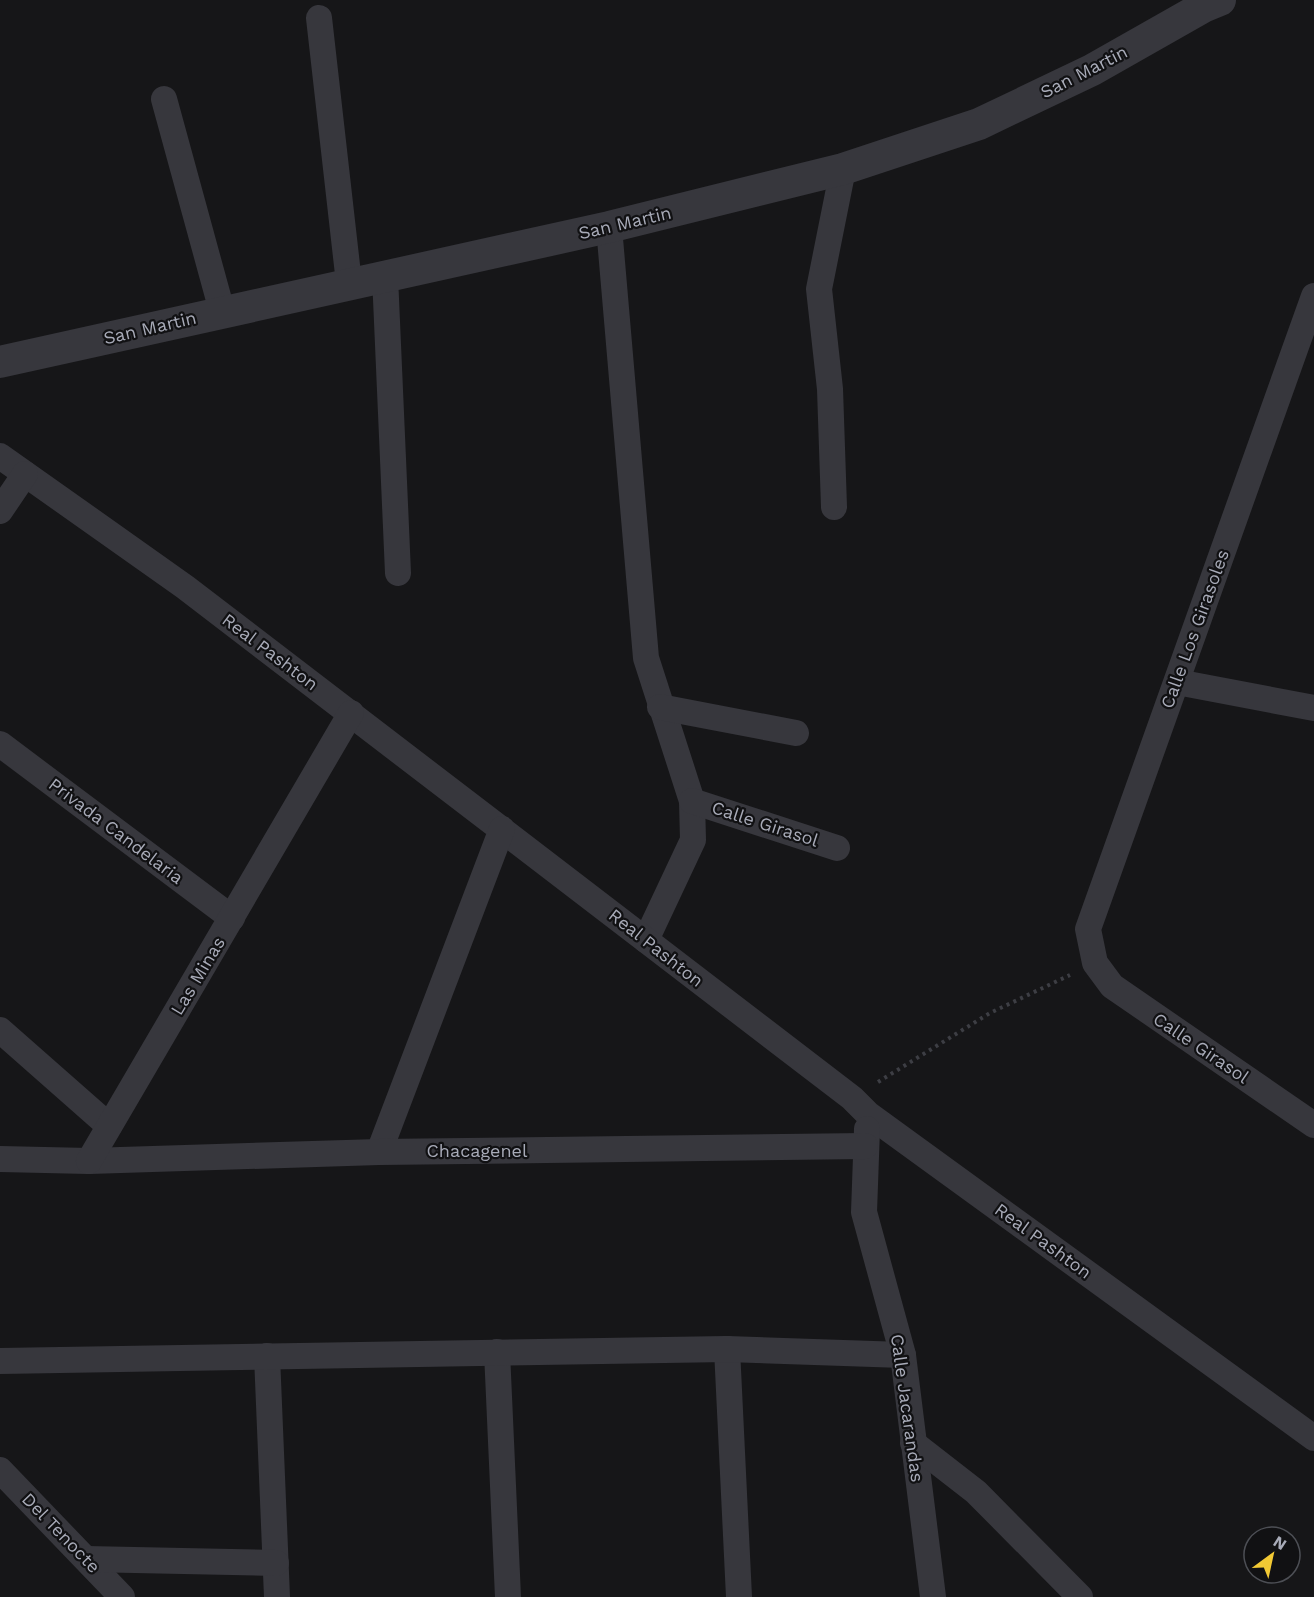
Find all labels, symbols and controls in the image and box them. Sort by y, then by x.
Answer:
street label: San Martin [1037,41,1131,102]
street label: San Martin [576,202,673,243]
street label: San Martin [101,307,198,348]
street label: Calle Los Girasoles [1156,546,1233,711]
street label: Real Pashton [218,609,322,694]
street label: Privada Candelaria [45,773,188,888]
street label: Calle Girasol [709,796,822,851]
street label: Real Pashton [605,904,708,991]
street label: Las Minas [166,933,229,1019]
street label: Calle Girasol [1149,1008,1254,1088]
street label: Chacagenel [427,1140,528,1161]
street label: Real Pashton [991,1198,1096,1283]
street label: Calle Jacarandas [887,1333,928,1483]
street label: Del Tenocte [18,1488,105,1577]
north arrow [1242,1525,1302,1585]
text: N [1270,1532,1290,1554]

